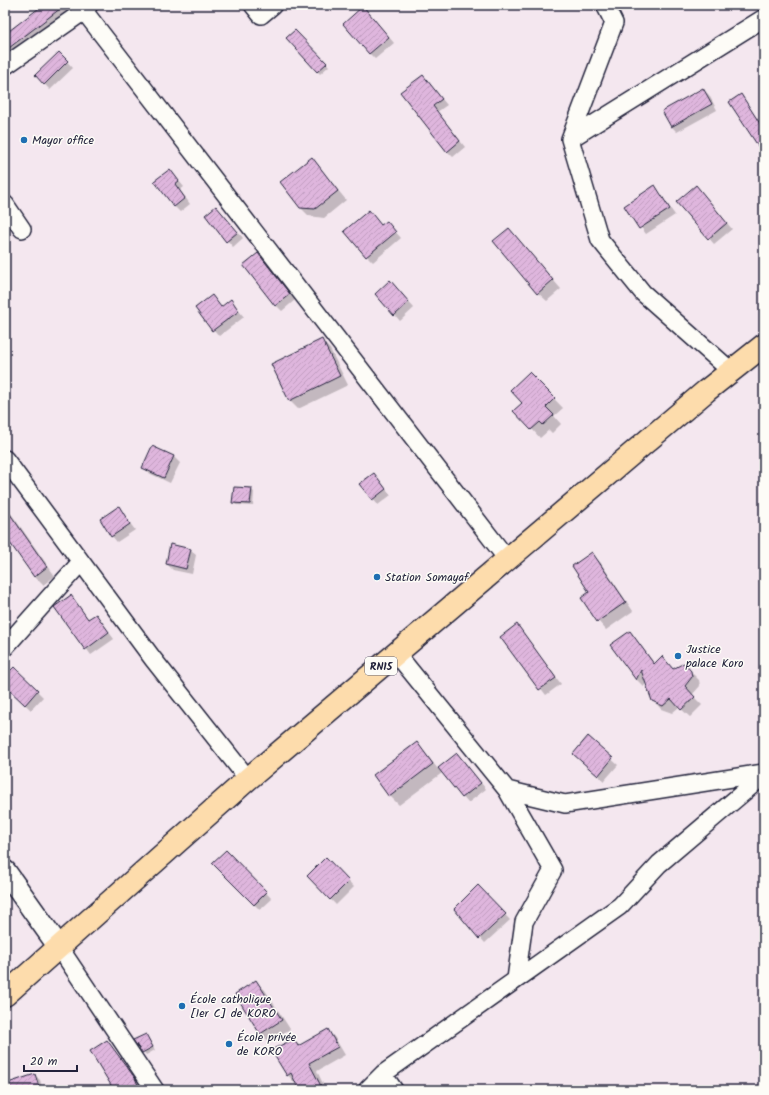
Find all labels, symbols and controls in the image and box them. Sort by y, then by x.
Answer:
place label: Mayor office [32,131,95,150]
marker: Mayor office [19,135,29,145]
place label: Station Somayaf [385,568,470,587]
marker: Station Somayaf [372,572,382,582]
place label: Justice palace Koro [685,640,743,673]
marker: Justice palace Koro [673,651,683,661]
road number: RN15 [365,657,397,675]
place label: École catholique [1er C] de KORO [190,990,276,1023]
marker: École catholique [1er C] de KORO [177,1001,187,1011]
place label: École privée de KORO [237,1028,297,1061]
marker: École privée de KORO [224,1039,234,1049]
scale bar [24,1047,77,1073]
text: 20 m [30,1052,58,1071]

